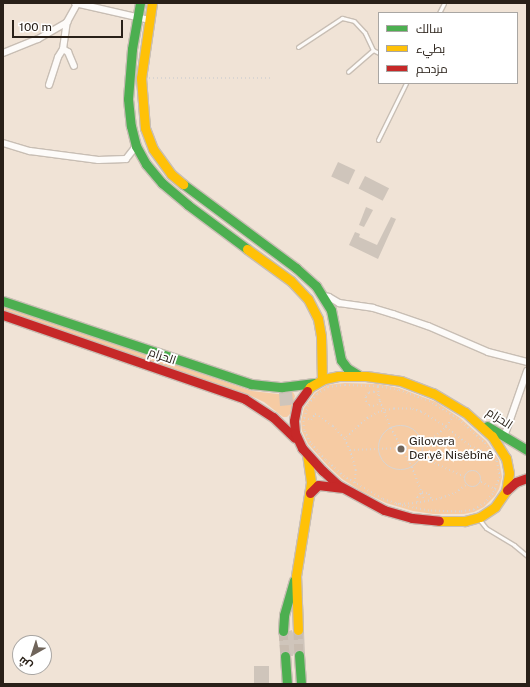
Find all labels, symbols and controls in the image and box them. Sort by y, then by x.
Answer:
scale bar [14,12,125,38]
legend [378,12,518,84]
text: 100 m [19,20,52,34]
text: سالك [416,22,443,36]
text: بطيء [416,42,445,56]
text: مزدحم [416,62,448,76]
street label: الحزام [146,346,178,368]
street label: الحزام [483,405,515,433]
place label: Gilovera Deryê Nisêbînê [409,435,494,463]
marker: Gilovera Deryê Nisêbînê [396,444,406,454]
north arrow [12,635,52,675]
text: ش [16,654,34,673]

